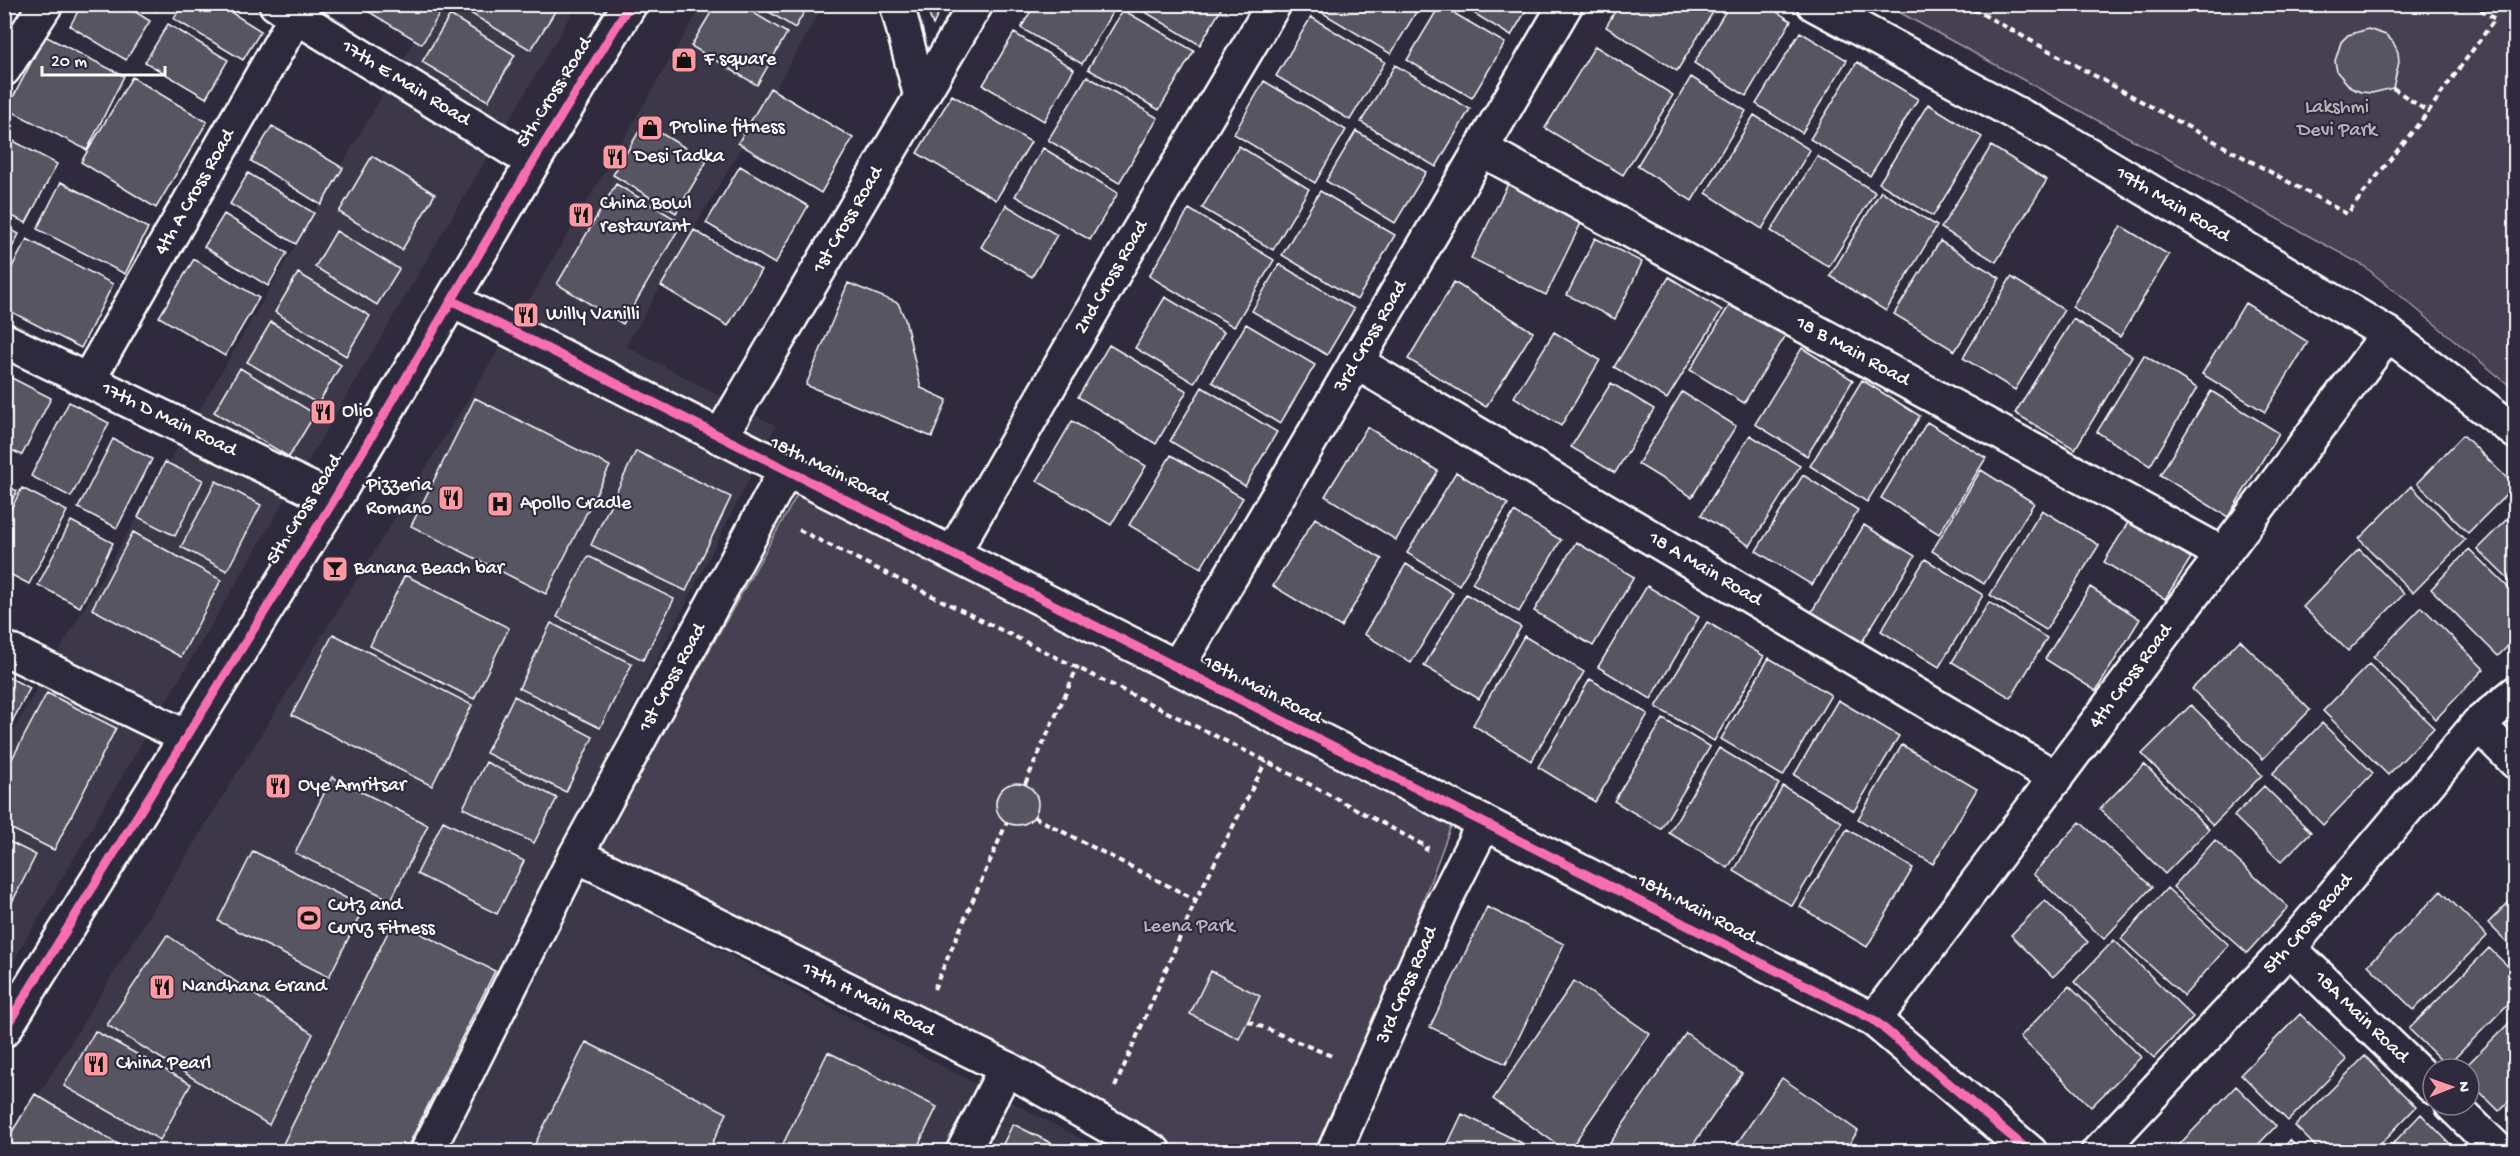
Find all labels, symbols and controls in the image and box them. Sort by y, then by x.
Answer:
street label: 5th Cross Road [512,32,599,152]
street label: 17th E Main Road [336,35,476,133]
scale bar [42,39,165,77]
shop icon: F square [669,45,699,75]
place label: F square [703,49,777,72]
text: 20 m [51,52,87,73]
park label: Lakshmi Devi Park [2295,97,2379,143]
shop icon: Proline fitness [635,113,665,143]
place label: Proline fitness [669,117,786,140]
street label: 4th A Cross Road [150,124,241,259]
restaurant icon: Desi Tadka [600,142,630,172]
place label: Desi Tadka [632,146,725,169]
street label: 1st Cross Road [807,161,890,278]
street label: 19th Main Road [2110,161,2236,249]
place label: China Bowl restaurant [600,193,692,239]
restaurant icon: China Bowl restaurant [566,200,596,230]
street label: 2nd Cross Road [1070,215,1155,338]
street label: 3rd Cross Road [1329,275,1414,397]
restaurant icon: Willy Vanilli [511,300,541,330]
place label: Willy Vanilli [546,304,640,327]
street label: 18 B Main Road [1791,311,1915,393]
street label: 17th D Main Road [96,377,242,463]
restaurant icon: Olio [308,397,338,427]
place label: Olio [342,401,373,424]
street label: 18th Main Road [765,432,894,511]
street label: 5th Cross Road [262,449,349,569]
place label: Pizzeria Romano [365,475,433,521]
restaurant icon: Pizzeria Romano [436,483,466,513]
hospital icon: Apollo Cradle [485,489,515,519]
place label: Apollo Cradle [520,493,632,516]
street label: 18 A Main Road [1643,526,1768,613]
bar icon: Banana Beach bar [320,554,350,584]
place label: Banana Beach bar [353,558,506,581]
street label: 1st Cross Road [633,618,712,737]
street label: 4th Cross Road [2085,618,2179,733]
street label: 18th Main Road [1198,651,1327,732]
restaurant icon: Oye Amritsar [263,771,293,801]
place label: Oye Amritsar [298,775,408,798]
street label: 5th Cross Road [2259,867,2359,979]
street label: 18th Main Road [1632,870,1761,951]
place label: Cutz and Curvz Fitness [328,895,436,941]
sports icon: Cutz and Curvz Fitness [294,903,324,933]
park label: Leena Park [1143,916,1237,939]
street label: 3rd Cross Road [1371,921,1444,1048]
street label: 17th H Main Road [797,957,941,1043]
street label: 18A Main Road [2308,966,2415,1070]
restaurant icon: Nandhana Grand [147,972,177,1002]
place label: Nandhana Grand [182,976,329,999]
restaurant icon: China Pearl [81,1049,111,1079]
place label: China Pearl [116,1053,211,1076]
north arrow [2421,1057,2481,1117]
text: N [2453,1081,2472,1093]

